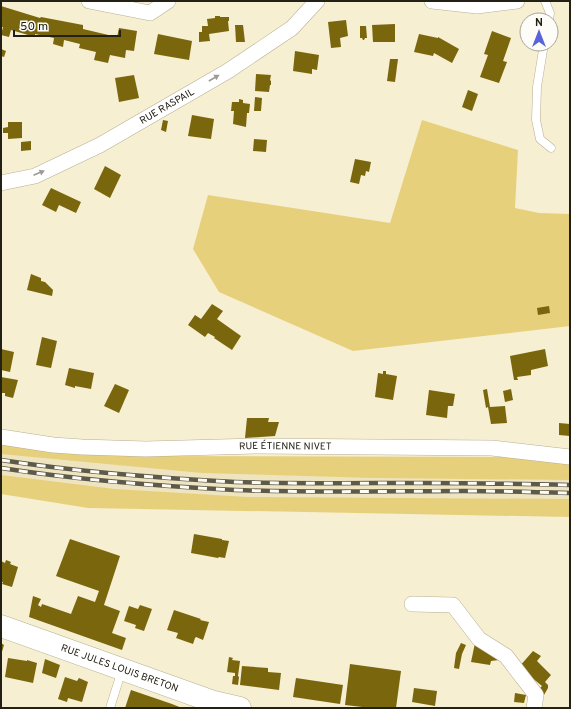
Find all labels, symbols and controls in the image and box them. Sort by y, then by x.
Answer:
scale bar [14,12,120,38]
north arrow [519,12,559,52]
text: N [535,16,543,30]
text: 50 m [20,19,48,35]
one-way arrow [208,75,220,82]
street label: RUE RASPAIL [137,85,197,127]
one-way arrow [33,170,45,176]
street label: RUE ÉTIENNE NIVET [239,439,332,453]
street label: RUE JULES LOUIS BRETON [59,641,180,695]

